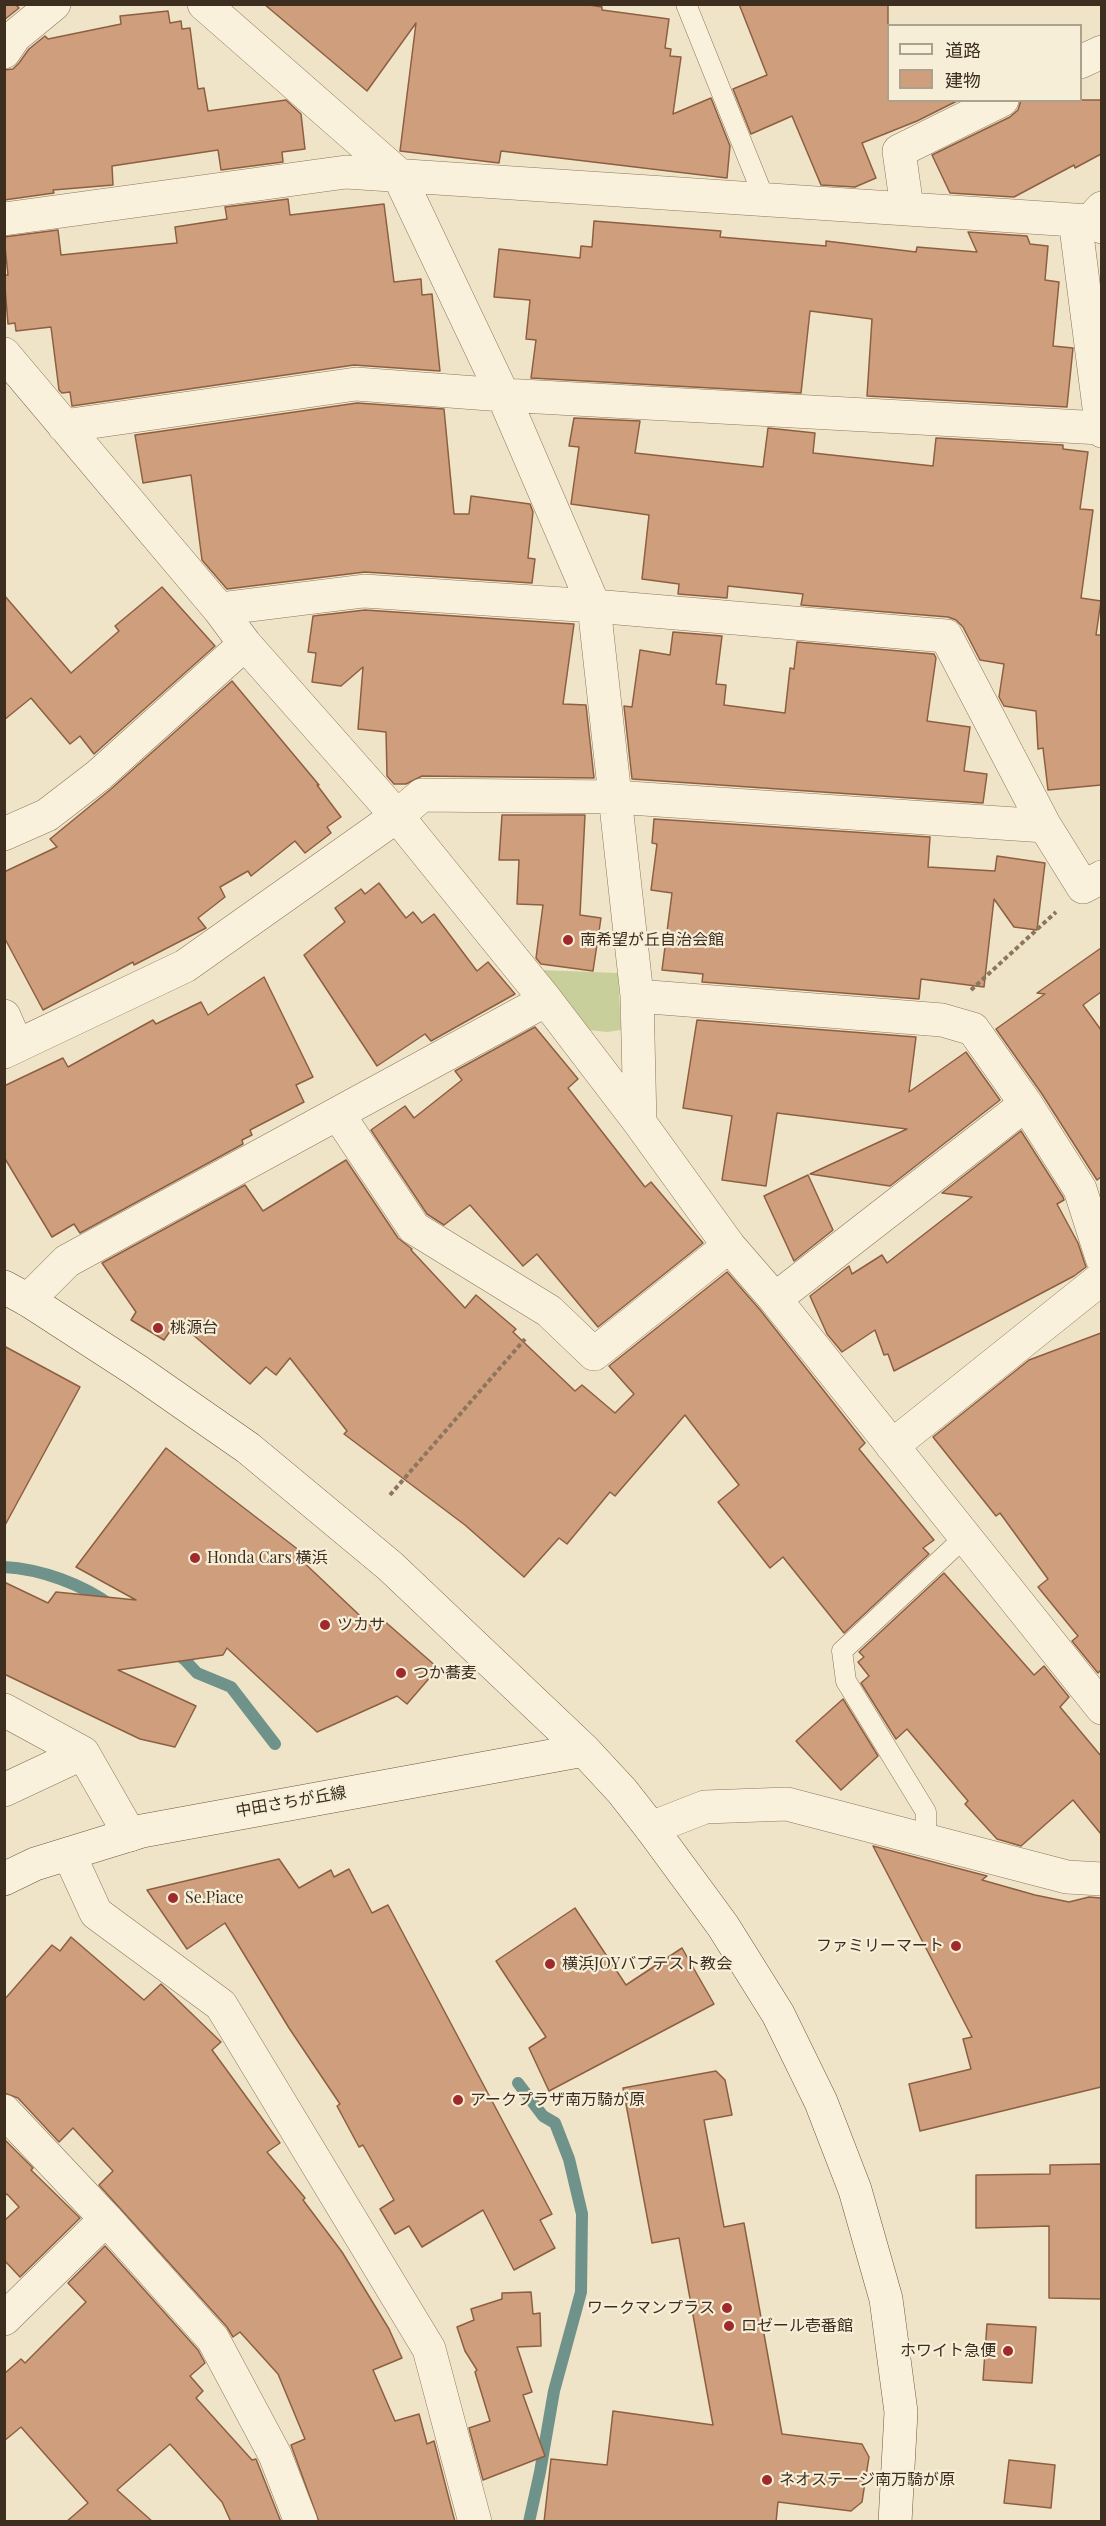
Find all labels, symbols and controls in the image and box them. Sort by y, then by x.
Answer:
legend [887,24,1082,102]
text: 道路 [945,38,981,62]
text: 建物 [945,68,981,92]
place label: 南希望が丘自治会館 [580,930,724,950]
marker: 南希望が丘自治会館 [561,933,575,947]
place label: 桃源台 [170,1318,218,1338]
marker: 桃源台 [151,1321,165,1335]
place label: Honda Cars 横浜 [207,1548,328,1568]
marker: Honda Cars 横浜 [188,1551,202,1565]
place label: ツカサ [337,1615,385,1635]
marker: ツカサ [318,1618,332,1632]
place label: つか蕎麦 [413,1663,477,1683]
marker: つか蕎麦 [394,1666,408,1680]
street label: 中田さちが丘線 [234,1783,348,1821]
place label: Se.Piace [185,1888,244,1908]
marker: Se.Piace [166,1891,180,1905]
place label: ファミリーマート [816,1936,944,1956]
marker: ファミリーマート [949,1939,963,1953]
place label: 横浜JOYバプテスト教会 [562,1954,732,1974]
marker: 横浜JOYバプテスト教会 [543,1957,557,1971]
place label: アークプラザ南万騎が原 [470,2090,645,2110]
marker: アークプラザ南万騎が原 [451,2093,465,2107]
place label: ワークマンプラス [587,2298,715,2318]
marker: ワークマンプラス [720,2301,734,2315]
place label: ロゼール壱番館 [741,2316,853,2336]
marker: ロゼール壱番館 [722,2319,736,2333]
place label: ホワイト急便 [900,2341,996,2361]
marker: ホワイト急便 [1001,2344,1015,2358]
place label: ネオステージ南万騎が原 [779,2470,955,2490]
marker: ネオステージ南万騎が原 [760,2473,774,2487]

